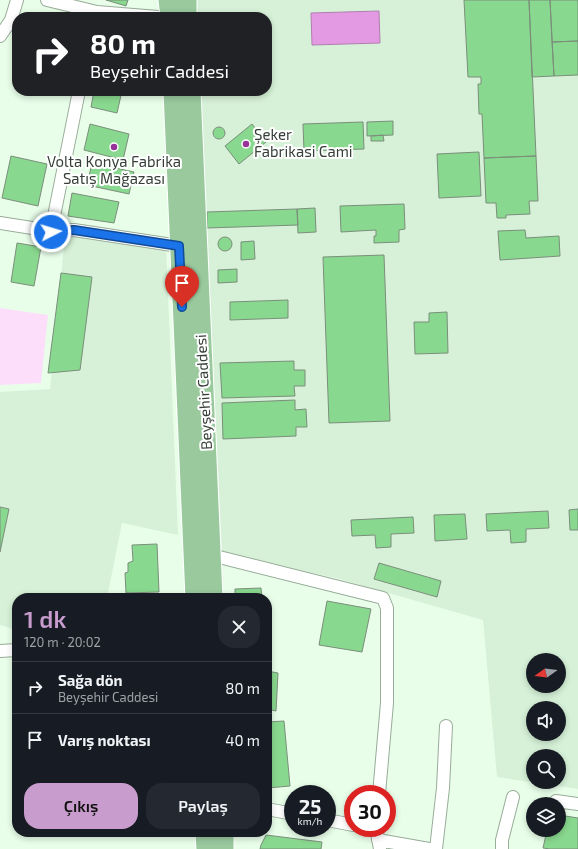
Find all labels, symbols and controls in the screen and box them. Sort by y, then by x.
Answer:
text: 80 m [90,26,156,60]
icon: right [24,28,76,80]
text: Beyşehir Caddesi [90,60,229,82]
place label: Şeker Fabrikasi Cami [254,125,353,160]
marker: Şeker Fabrikasi Cami [241,139,251,149]
marker: Volta Konya Fabrika Satış Mağazası [109,142,119,152]
place label: Volta Konya Fabrika Satış Mağazası [47,152,181,188]
position arrow [30,211,72,253]
pin [165,266,199,307]
icon: arrive [171,272,193,294]
street label: Beyşehir Caddesi [191,334,216,450]
text: 1 dk [24,604,66,633]
button: close [218,606,260,648]
text: 120 m · 20:02 [24,634,101,650]
north arrow [526,653,566,693]
map controls [526,653,566,837]
text: Sağa dön [58,671,123,689]
icon: right [24,677,46,699]
text: 80 m [225,679,260,697]
text: Beyşehir Caddesi [58,689,158,705]
button: sound [526,701,566,741]
icon: arrive [24,729,46,751]
text: Varış noktası [58,731,151,749]
text: 40 m [225,731,260,749]
button: search [526,749,566,789]
button: Çıkış [24,783,138,829]
button: Paylaş [146,783,260,829]
speed limit sign: 30 [344,785,396,837]
text: 25 [299,794,321,818]
button: layers [526,797,566,837]
text: km/h [298,815,322,827]

